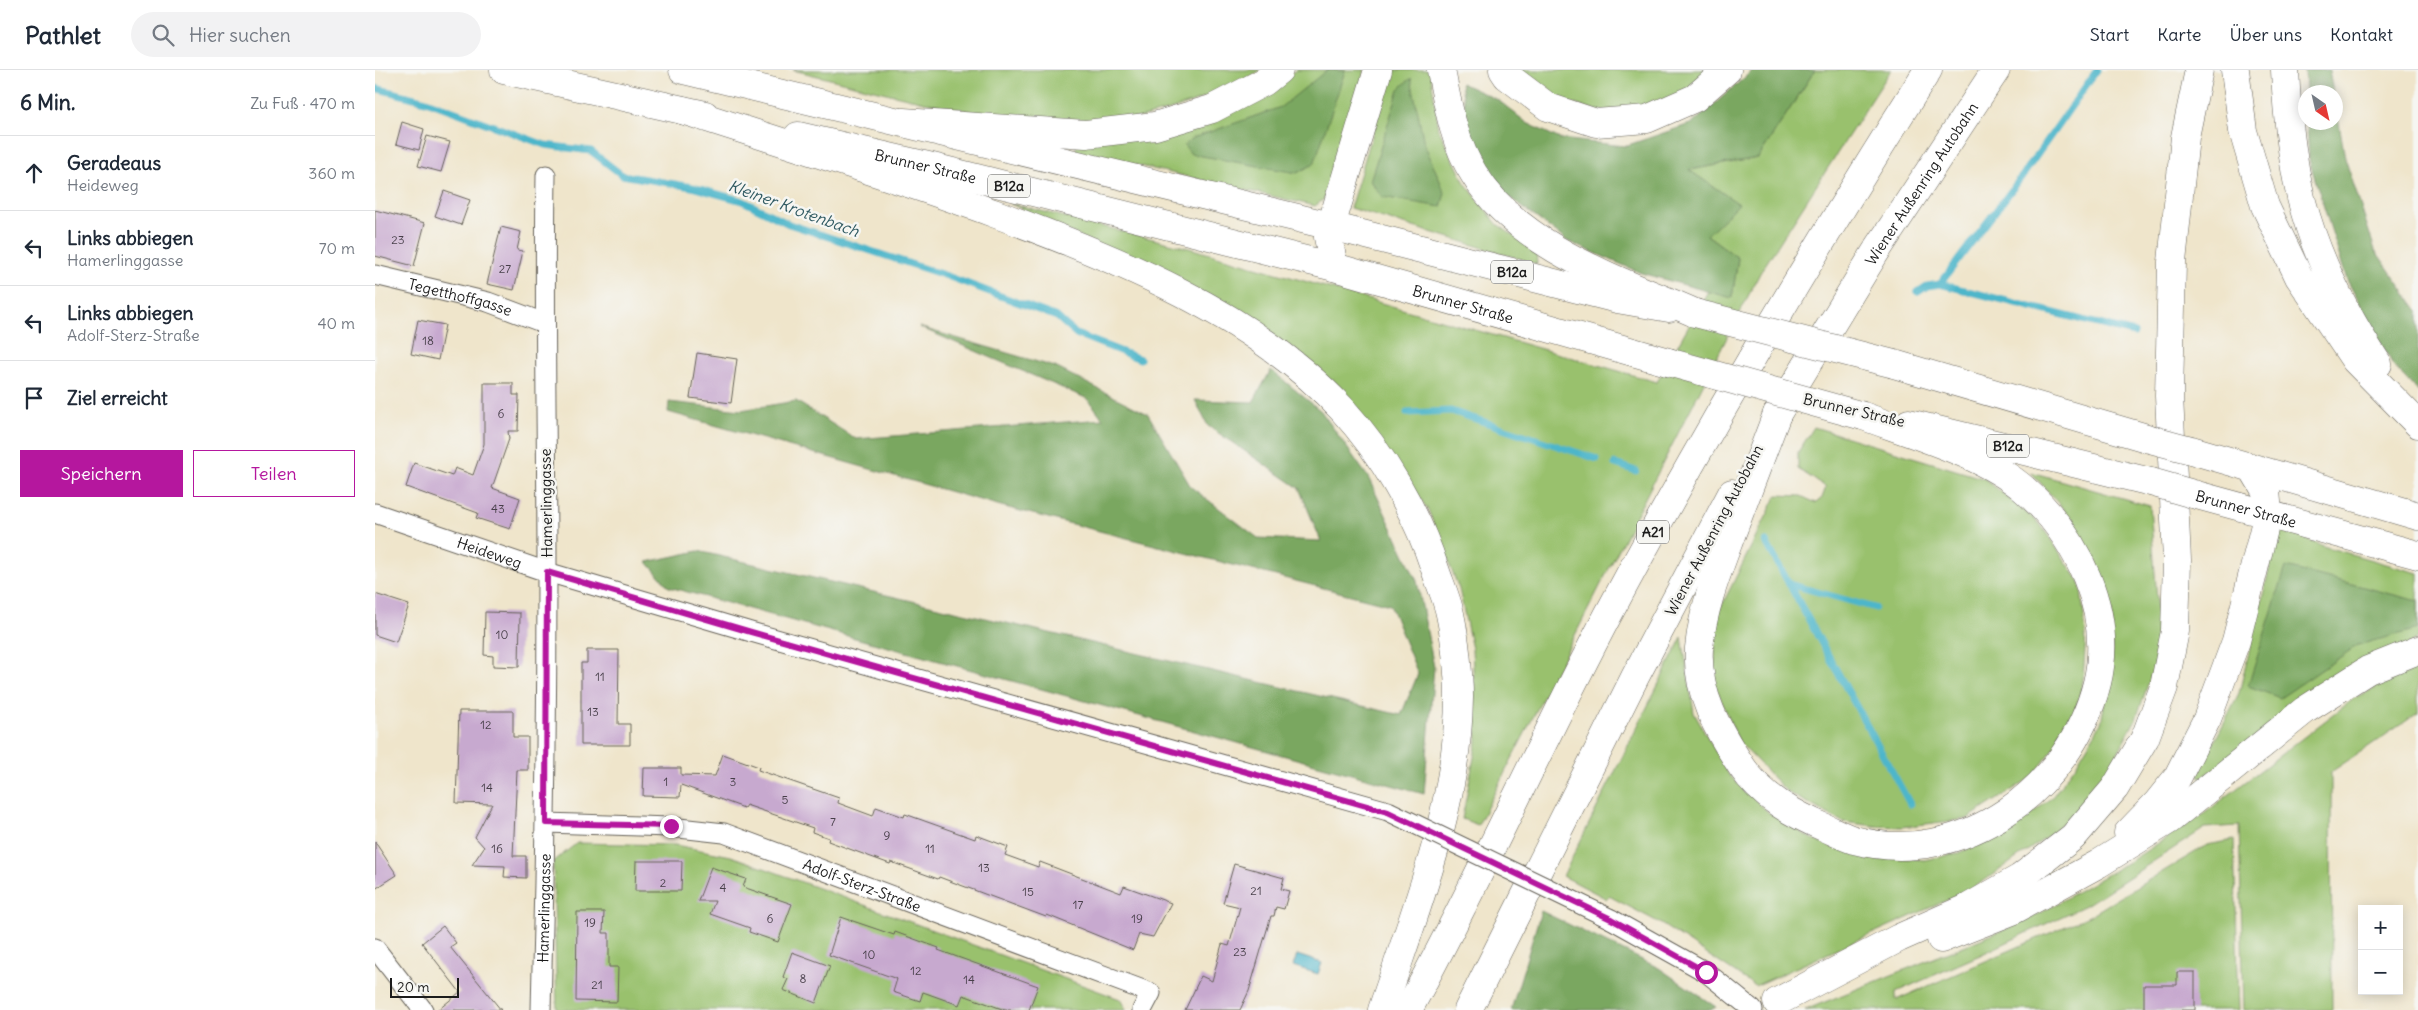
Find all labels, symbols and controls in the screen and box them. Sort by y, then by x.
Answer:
search box [131,12,481,57]
text: Pathlet [25,20,101,50]
icon: search [149,21,177,49]
text: Hier suchen [189,23,291,47]
text: Start [2090,23,2129,46]
text: Karte [2157,23,2202,46]
text: Über uns [2230,23,2302,46]
text: Kontakt [2330,23,2393,46]
north arrow [2298,85,2343,130]
text: 6 Min. [20,89,75,116]
text: Zu Fuß · 470 m [250,93,355,113]
street label: Wiener Außenring Autobahn [1861,98,1982,268]
street label: Brunner Straße [873,145,978,187]
text: Geradeaus [67,151,161,175]
icon: ahead [20,159,48,187]
text: 360 m [308,163,355,183]
road number: B12a [988,174,1030,198]
text: Heideweg [67,175,139,195]
water label: Kleiner Krotenbach [726,175,863,241]
text: Links abbiegen [67,226,194,250]
house number: 23 [391,232,405,247]
icon: left [20,234,48,262]
text: 70 m [319,238,355,258]
text: Hamerlinggasse [67,250,183,270]
road number: B12a [1491,260,1533,283]
house number: 27 [499,261,511,276]
street label: Tegetthoffgasse [406,274,515,320]
street label: Brunner Straße [1411,280,1516,327]
text: Links abbiegen [67,301,194,325]
icon: left [20,309,48,337]
text: 40 m [317,313,355,333]
text: Adolf-Sterz-Straße [67,325,200,345]
house number: 18 [422,333,434,348]
icon: arrive [20,384,48,412]
text: Ziel erreicht [67,386,168,410]
street label: Brunner Straße [1801,389,1907,431]
house number: 6 [498,406,505,421]
road number: B12a [1987,434,2029,458]
street label: Wiener Außenring Autobahn [1661,441,1767,619]
street label: Hamerlinggasse [536,448,556,558]
button: Speichern [20,450,183,497]
button: Teilen [193,450,355,497]
street label: Brunner Straße [2193,486,2299,531]
house number: 43 [491,501,505,516]
road number: A21 [1637,521,1669,544]
street label: Heideweg [455,532,524,572]
house number: 10 [496,627,508,642]
house number: 11 [595,669,605,684]
house number: 13 [587,704,599,719]
house number: 12 [480,717,492,732]
house number: 1 [664,774,668,789]
house number: 3 [730,774,737,789]
house number: 14 [481,780,493,795]
house number: 5 [782,792,789,807]
house number: 7 [830,814,836,829]
route end [660,815,683,838]
house number: 9 [884,828,891,843]
house number: 16 [491,841,503,856]
house number: 11 [925,841,935,856]
street label: Hamerlinggasse [533,853,554,963]
street label: Adolf-Sterz-Straße [801,854,924,916]
house number: 13 [978,860,990,875]
house number: 2 [660,875,667,890]
house number: 4 [720,880,727,895]
house number: 21 [1250,883,1262,898]
house number: 15 [1022,884,1034,899]
house number: 17 [1073,897,1083,912]
map controls [2358,905,2403,995]
button: + [2358,905,2403,950]
house number: 6 [767,911,774,926]
house number: 19 [1131,911,1143,926]
house number: 19 [584,915,596,930]
house number: 23 [1233,944,1247,959]
house number: 10 [863,947,875,962]
button: − [2358,950,2403,995]
route start [1695,961,1718,984]
house number: 12 [910,963,922,978]
house number: 8 [800,971,807,986]
house number: 14 [963,972,975,987]
scale bar [390,975,459,998]
house number: 21 [591,977,603,992]
text: 20 m [397,978,430,996]

